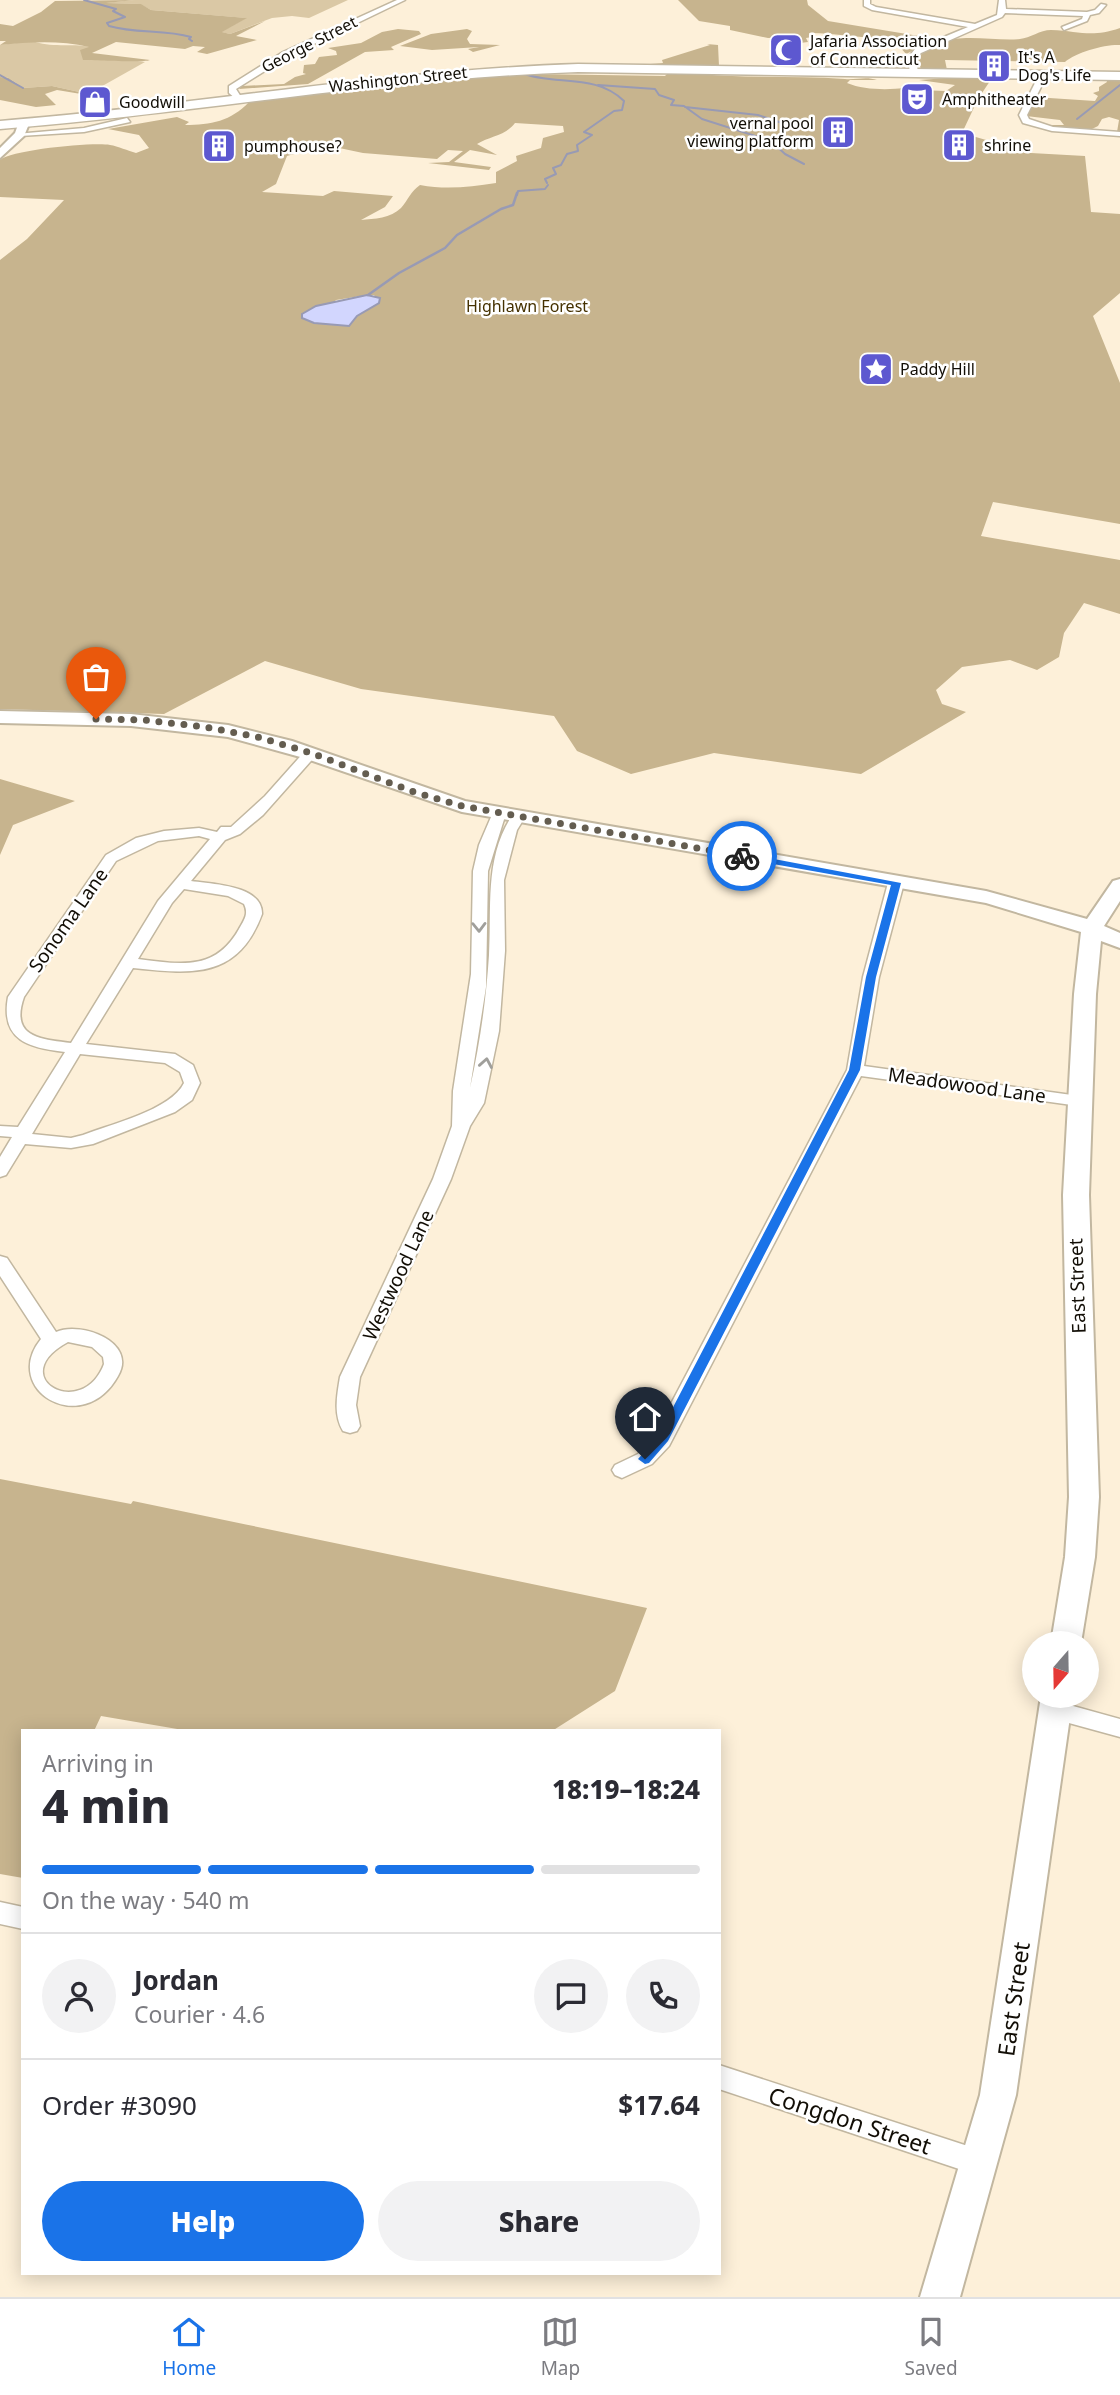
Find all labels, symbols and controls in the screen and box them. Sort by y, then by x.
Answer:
street label: George Street [257,10,361,78]
place label: Jafaria Association of Connecticut [808,30,947,70]
mosque icon: Jafaria Association of Connecticut [767,31,805,69]
place label: It's A Dog's Life [1018,46,1091,86]
building icon: It's A Dog's Life [975,47,1013,85]
street label: Washington Street [328,61,469,97]
theatre icon: Amphitheater [898,80,936,118]
shop icon: Goodwill [76,83,114,121]
place label: Amphitheater [942,88,1047,110]
place label: Goodwill [119,91,185,113]
place label: vernal pool viewing platform [687,112,814,152]
building icon: vernal pool viewing platform [819,113,857,151]
building icon: shrine [940,126,978,164]
building icon: pumphouse? [200,127,238,165]
place label: shrine [984,134,1031,156]
place label: pumphouse? [244,135,342,157]
park label: Highlawn Forest [466,295,588,317]
place icon: Paddy Hill [857,350,895,388]
place label: Paddy Hill [900,358,975,380]
pin [66,647,126,719]
icon: bag [77,658,115,696]
courier [707,821,777,891]
icon: bike [723,837,761,875]
street label: Sonoma Lane [22,863,114,977]
one-way arrow [471,922,487,933]
one-way arrow [478,1057,493,1068]
street label: Meadowood Lane [886,1061,1048,1109]
street label: Westwood Lane [356,1205,440,1345]
street label: East Street [1062,1238,1092,1334]
pin [615,1387,675,1459]
icon: home [626,1398,664,1436]
north arrow [1022,1631,1099,1708]
map controls [1022,1631,1099,1708]
text: Arriving in [42,1747,154,1779]
text: 18:19–18:24 [552,1771,700,1807]
text: 4 min [42,1774,171,1836]
text: On the way · 540 m [42,1884,249,1916]
street label: East Street [989,1940,1037,2058]
button: person [42,1959,116,2033]
button: chat [534,1959,608,2033]
button: phone [626,1959,700,2033]
text: Jordan [134,1962,219,1998]
text: Courier · 4.6 [134,1998,265,2030]
street label: Congdon Street [765,2079,935,2161]
text: Order #3090 [42,2087,197,2123]
text: $17.64 [618,2087,700,2123]
button: Help [42,2181,364,2261]
button: Share [378,2181,700,2261]
tab: Home [162,2313,216,2381]
tab: Map [541,2313,580,2381]
tab: Saved [905,2313,958,2381]

